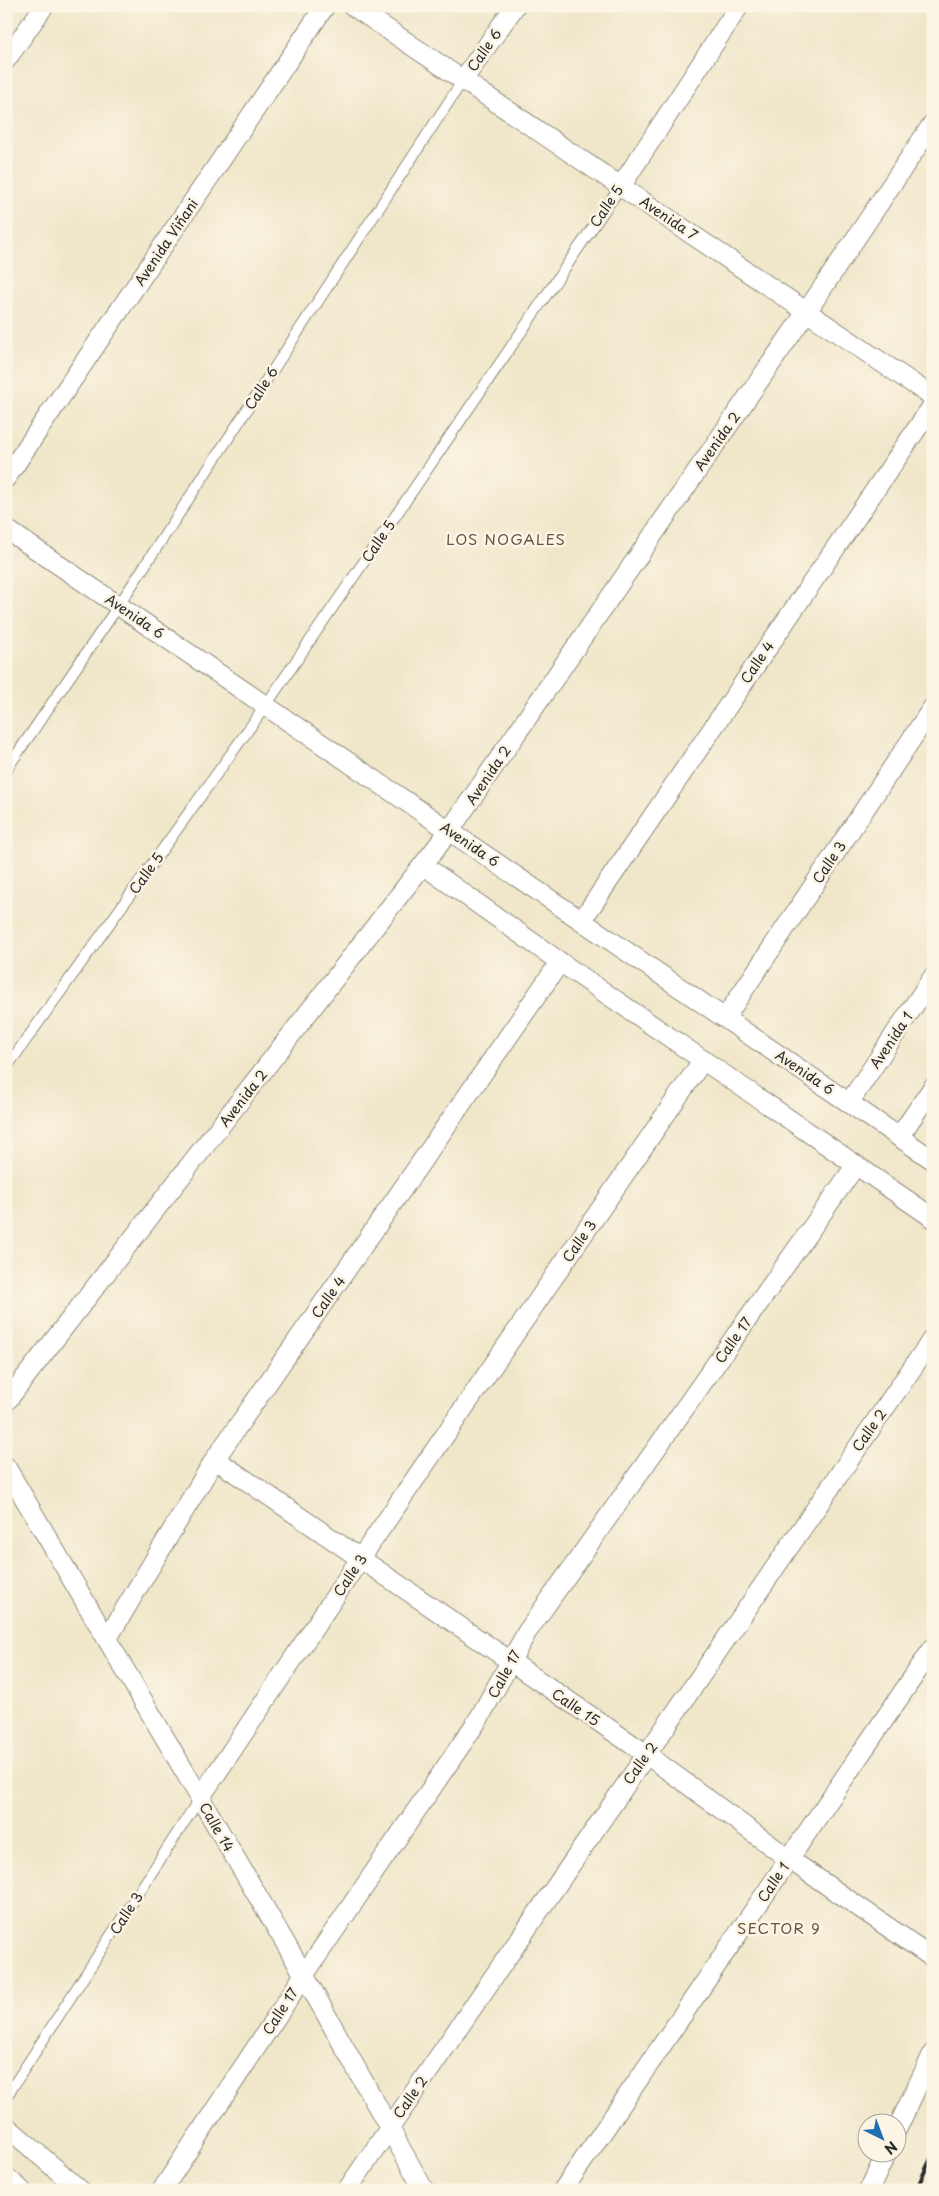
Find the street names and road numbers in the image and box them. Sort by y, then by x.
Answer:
street label: Calle 6 [462,24,506,76]
street label: Calle 5 [584,181,628,231]
street label: Avenida 7 [636,191,702,245]
street label: Avenida Viñani [129,194,203,290]
street label: Calle 6 [239,362,283,414]
street label: Avenida 2 [689,407,745,475]
street label: Calle 5 [356,516,400,566]
street label: Avenida 6 [101,588,169,644]
street label: Calle 4 [735,637,779,687]
street label: Avenida 2 [460,741,516,809]
street label: Avenida 6 [436,816,504,872]
street label: Calle 3 [807,837,851,887]
street label: Calle 5 [124,848,168,898]
street label: Avenida 1 [864,1007,918,1073]
street label: Avenida 6 [771,1044,839,1100]
street label: Avenida 2 [214,1065,272,1131]
street label: Calle 3 [557,1216,601,1266]
street label: Calle 4 [306,1272,350,1322]
street label: Calle 17 [709,1312,757,1367]
street label: Calle 2 [847,1404,891,1456]
street label: Calle 3 [328,1550,372,1600]
street label: Calle 17 [482,1646,526,1702]
street label: Calle 15 [548,1683,604,1731]
street label: Calle 2 [618,1737,662,1789]
street label: Calle 14 [194,1798,240,1856]
street label: Calle 1 [752,1858,794,1906]
street label: Calle 3 [104,1887,148,1939]
street label: Calle 17 [257,1983,303,2039]
street label: Calle 2 [388,2071,432,2123]

